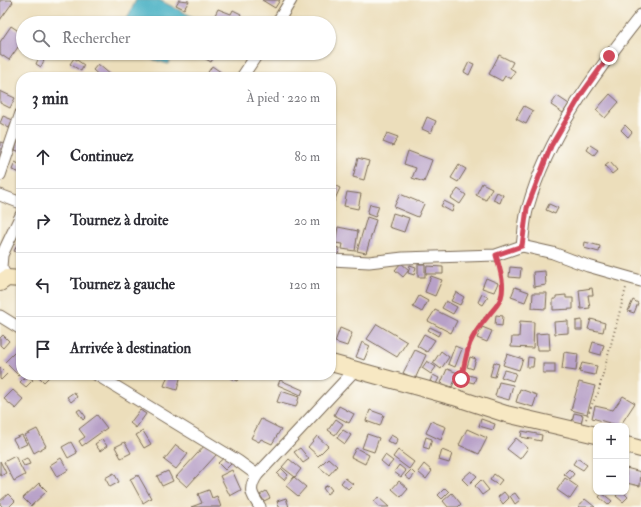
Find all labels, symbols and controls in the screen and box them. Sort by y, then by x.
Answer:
search box [16,16,336,60]
icon: search [30,27,52,49]
text: Rechercher [62,29,130,48]
route end [600,47,618,65]
text: 3 min [32,88,69,109]
text: À pied · 220 m [247,90,320,106]
icon: ahead [32,146,54,168]
text: Continuez [70,147,134,166]
text: 80 m [294,149,320,165]
icon: right [32,210,54,232]
text: Tournez à droite [70,211,169,230]
text: 20 m [294,213,320,229]
icon: left [32,274,54,296]
text: Tournez à gauche [70,275,175,294]
text: 120 m [289,277,320,293]
icon: arrive [32,338,54,360]
text: Arrivée à destination [70,339,191,358]
route start [452,370,470,388]
map controls [593,423,629,495]
button: + [593,423,629,459]
button: − [593,459,629,495]

